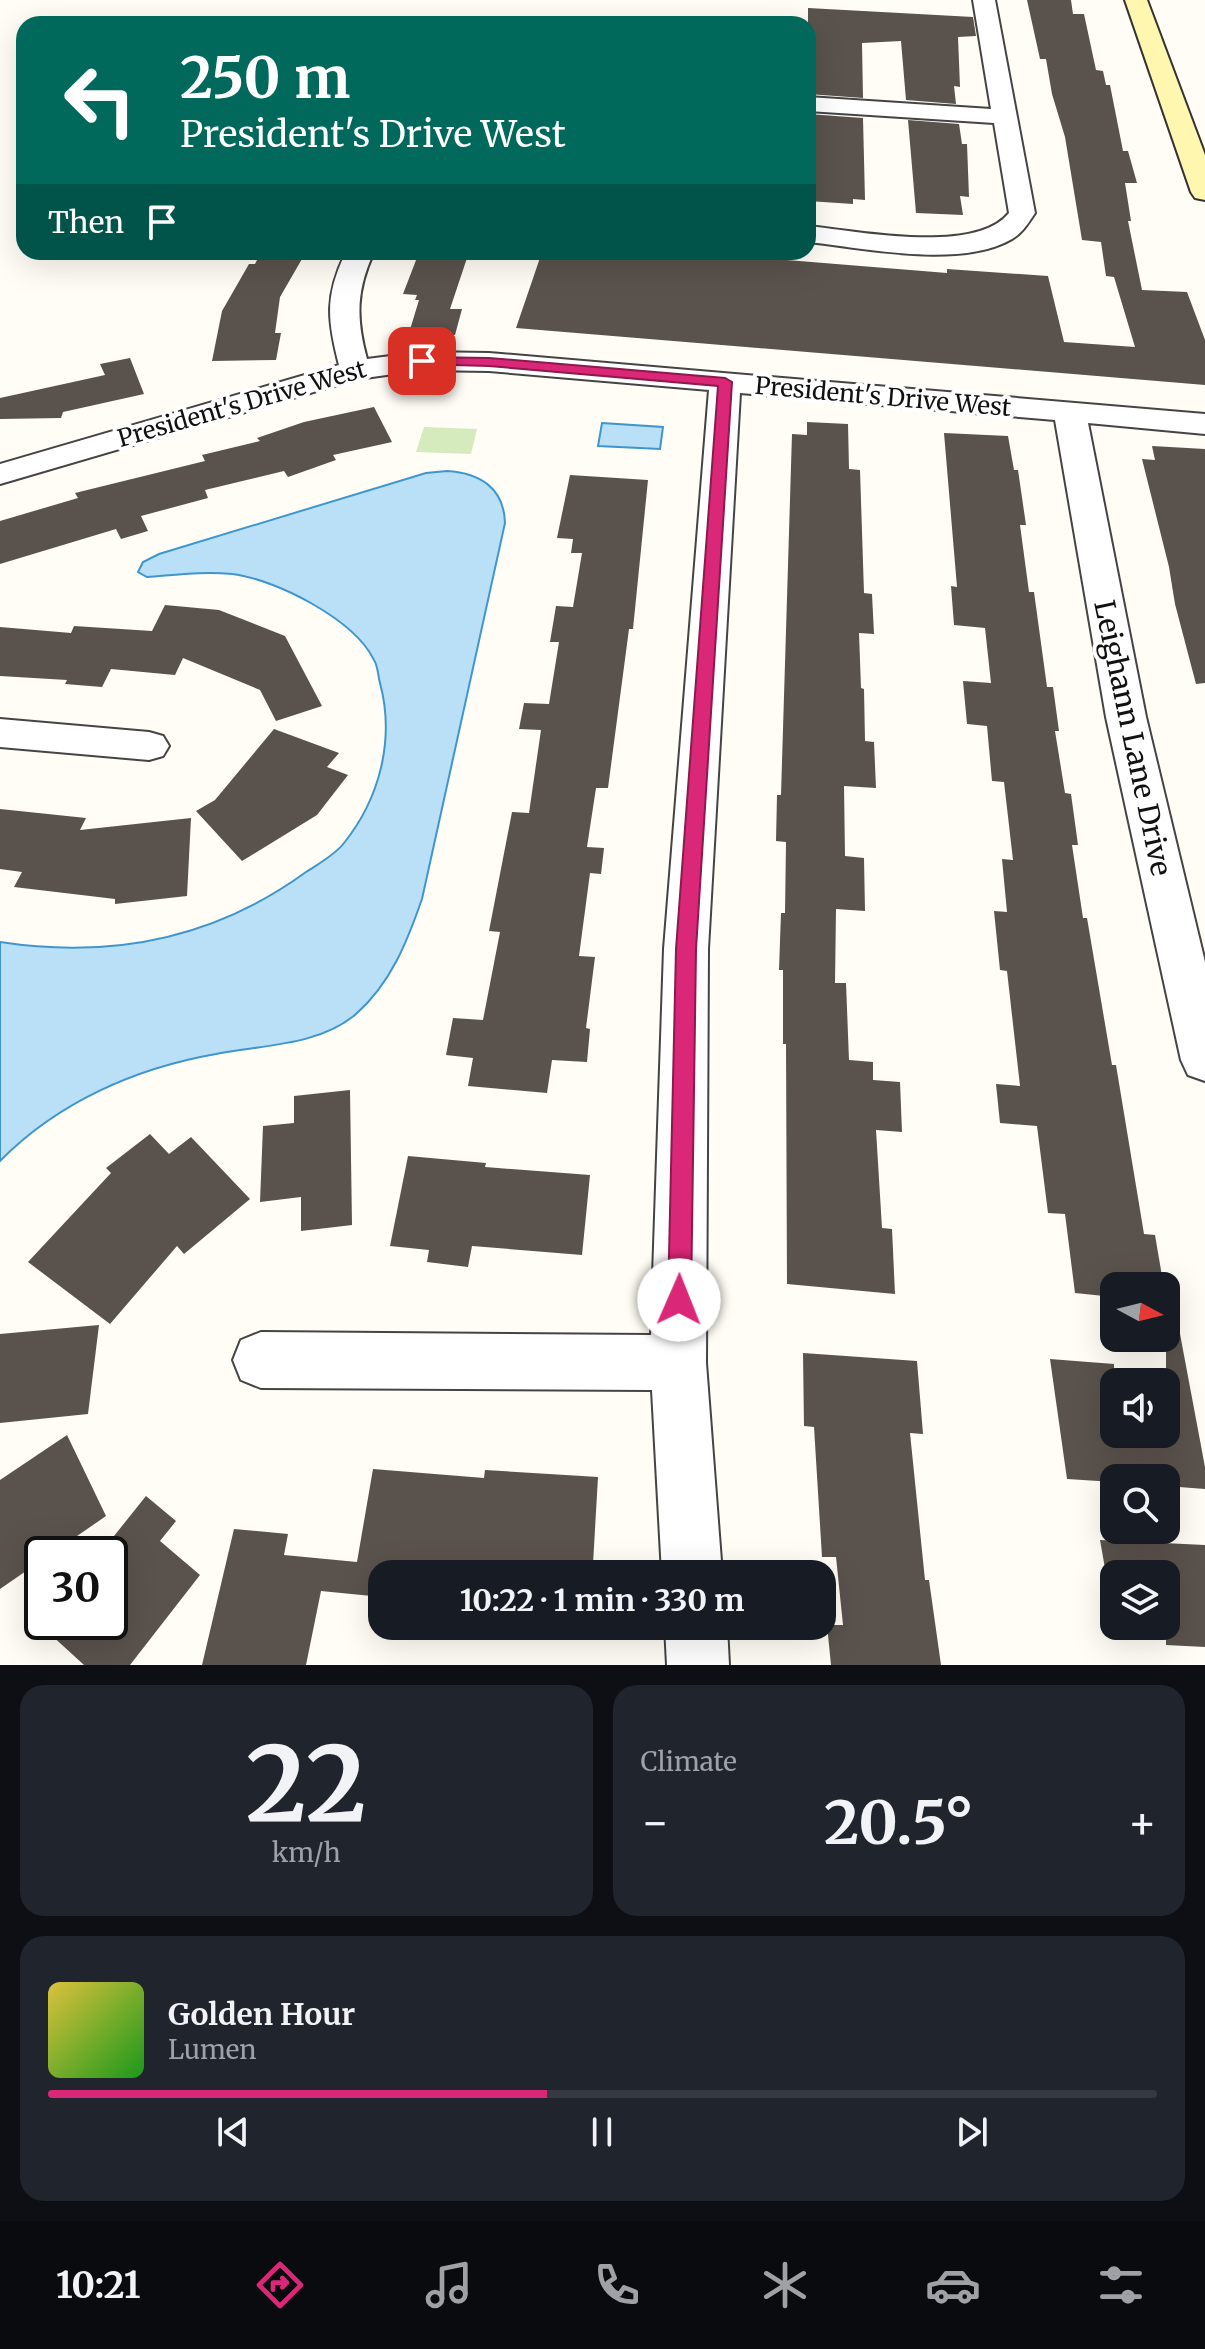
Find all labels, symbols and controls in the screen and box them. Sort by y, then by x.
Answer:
text: 250 m [180,43,350,113]
icon: left [48,48,152,152]
text: President's Drive West [180,112,566,157]
icon: arrive [140,200,184,244]
text: Then [48,203,124,241]
pin [388,327,456,395]
icon: arrive [400,339,444,383]
street label: President's Drive West [114,353,370,454]
street label: President's Drive West [754,370,1013,423]
street label: Leighann Lane Drive [1086,597,1180,879]
position arrow [637,1258,721,1342]
north arrow [1100,1272,1180,1352]
map controls [1100,1272,1180,1640]
button: sound [1100,1368,1180,1448]
button: search [1100,1464,1180,1544]
speed limit sign: 30 [24,1536,128,1640]
button: layers [1100,1560,1180,1640]
text: 10:22 · 1 min · 330 m [460,1581,744,1619]
text: 22 [246,1719,367,1849]
text: Climate [641,1745,737,1778]
text: 20.5° [824,1785,974,1860]
text: − [641,1795,670,1850]
text: + [1128,1795,1157,1850]
text: km/h [272,1836,341,1869]
text: Golden Hour [168,1995,355,2033]
text: Lumen [168,2033,257,2066]
icon: previous [211,2110,255,2154]
icon: pause [580,2110,624,2154]
icon: next [950,2110,994,2154]
icon: directions [252,2257,308,2313]
icon: music [421,2257,477,2313]
icon: phone [589,2257,645,2313]
icon: climate [757,2257,813,2313]
icon: car [925,2257,981,2313]
icon: filters [1093,2257,1149,2313]
text: 10:21 [56,2263,140,2308]

